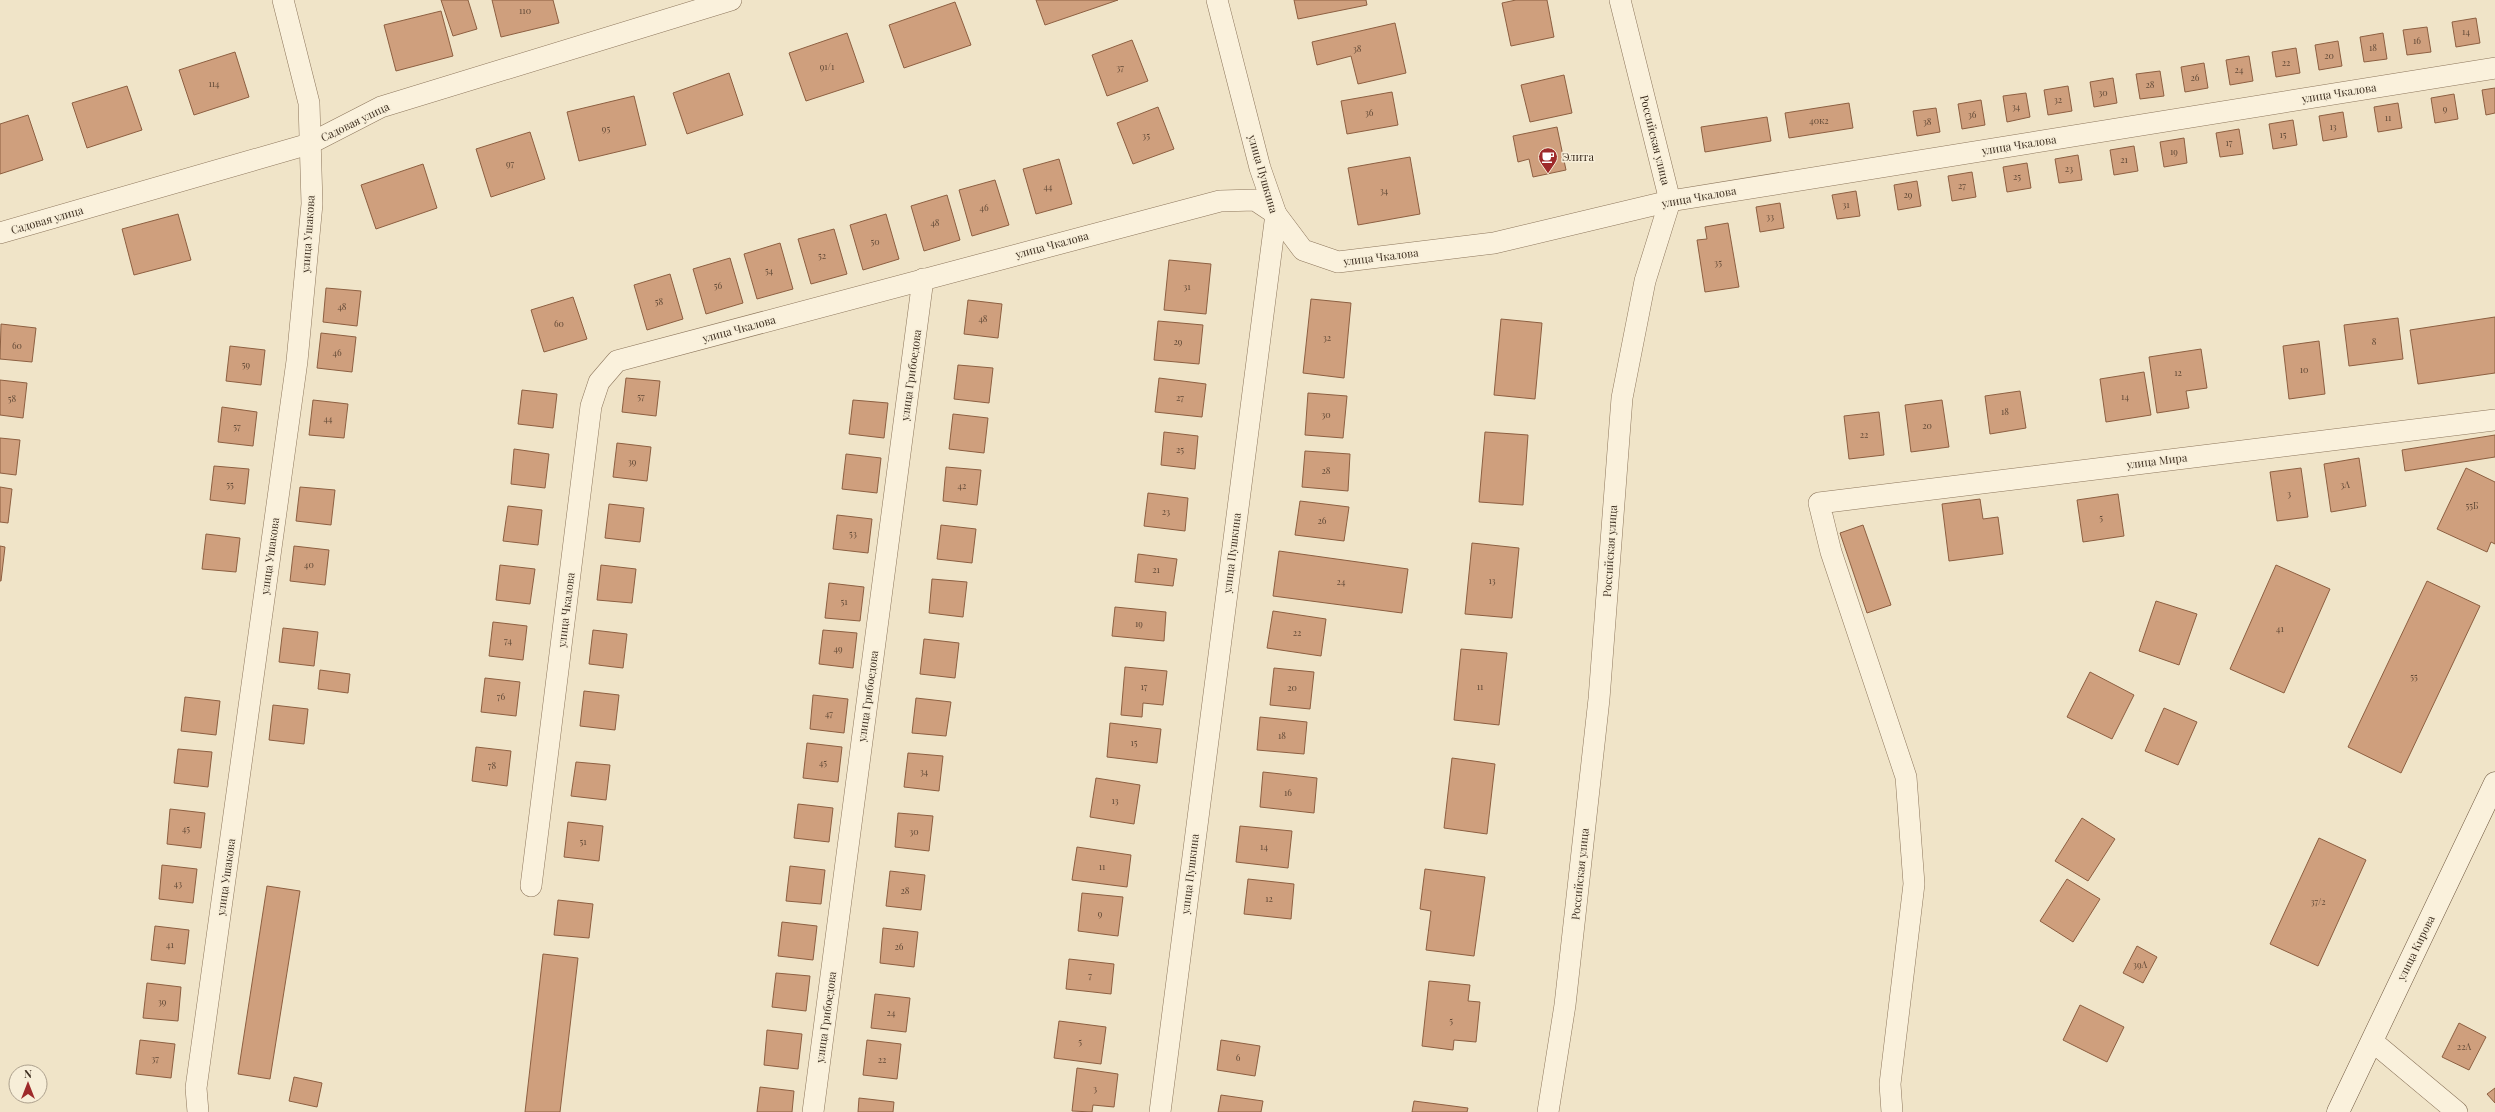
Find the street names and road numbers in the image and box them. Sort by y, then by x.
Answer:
street label: улица Чкалова [2300,79,2378,106]
street label: Российская улица [1637,93,1674,187]
street label: Садовая улица [318,98,392,145]
street label: улица Чкалова [1980,131,2058,158]
street label: улица Пушкина [1245,132,1282,215]
street label: улица Чкалова [1660,182,1738,211]
street label: улица Ушакова [297,194,318,274]
street label: Садовая улица [9,202,85,237]
street label: улица Чкалова [1013,227,1091,262]
street label: улица Чкалова [1342,244,1420,269]
street label: улица Чкалова [700,311,778,346]
street label: улица Грибоедова [897,328,924,423]
street label: улица Мира [2125,449,2189,472]
street label: Российская улица [1599,504,1620,598]
street label: улица Пушкина [1219,511,1244,595]
street label: улица Ушакова [257,516,282,596]
street label: улица Чкалова [553,571,578,649]
street label: улица Грибоедова [854,649,881,744]
street label: Российская улица [1567,827,1592,921]
street label: улица Пушкина [1177,832,1202,916]
street label: улица Ушакова [213,837,238,917]
street label: улица Кирова [2393,912,2438,984]
street label: улица Грибоедова [812,970,839,1065]

